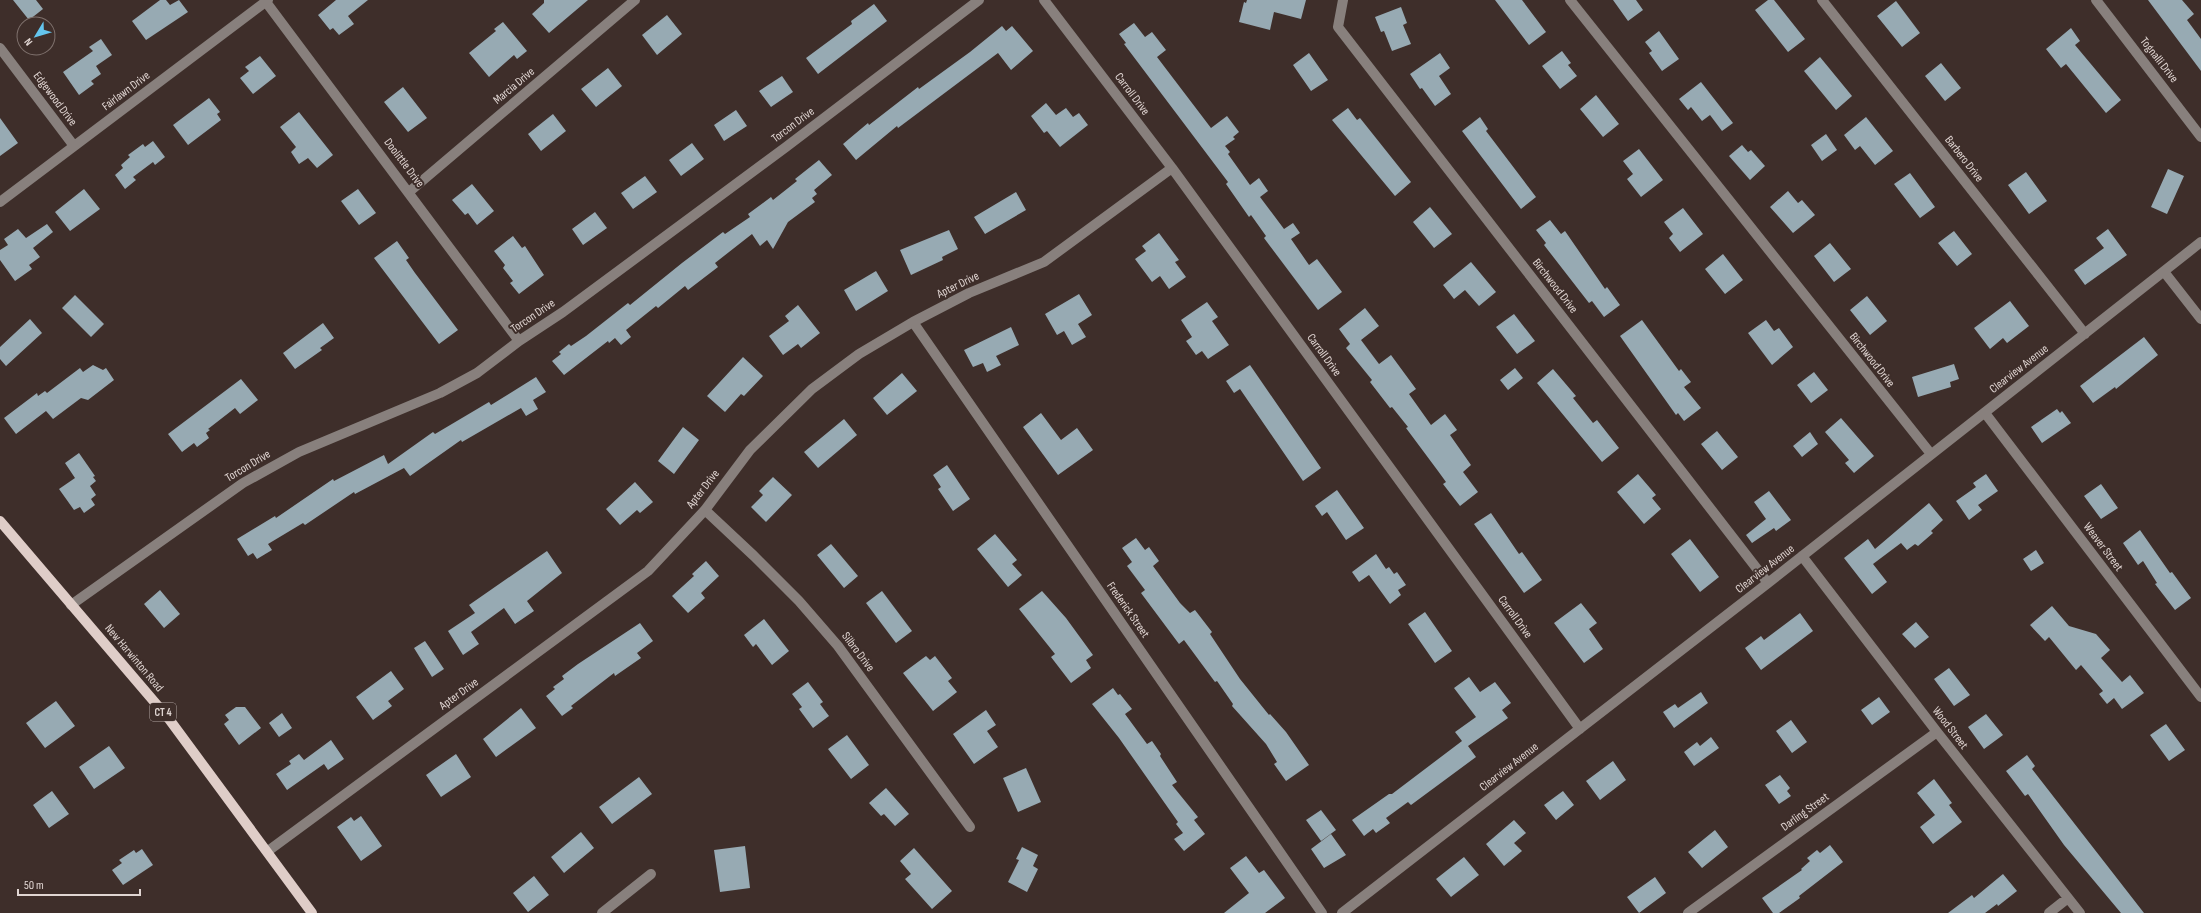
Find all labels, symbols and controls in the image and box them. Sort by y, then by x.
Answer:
north arrow [16,16,56,56]
street label: Tognalli Drive [2137,34,2181,86]
text: N [22,35,35,48]
street label: Marcia Drive [490,64,538,108]
street label: Fairlawn Drive [99,68,153,114]
street label: Edgewood Drive [30,69,80,129]
street label: Carroll Drive [1111,70,1153,118]
street label: Torcon Drive [769,104,818,146]
street label: Barbero Drive [1941,133,1987,185]
street label: Doolittle Drive [381,135,427,191]
street label: Birchwood Drive [1529,256,1581,316]
street label: Apter Drive [934,268,982,302]
street label: Torcon Drive [508,296,558,336]
street label: Birchwood Drive [1846,330,1898,390]
street label: Carroll Drive [1303,331,1345,379]
street label: Clearview Avenue [1987,341,2052,397]
street label: Torcon Drive [223,447,273,485]
street label: Apter Drive [683,467,723,512]
street label: Weaver Street [2080,520,2126,575]
street label: Clearview Avenue [1733,541,1798,597]
street label: Frederick Street [1103,579,1153,641]
street label: Carroll Drive [1494,593,1536,641]
street label: New Harwinton Road [101,621,167,695]
street label: Silbro Drive [838,629,878,675]
street label: Apter Drive [436,675,482,714]
road number: CT 4 [150,703,176,721]
street label: Wood Street [1929,704,1971,753]
street label: Clearview Avenue [1477,739,1542,795]
street label: Darling Street [1778,789,1832,834]
scale bar [18,871,140,897]
text: 50 m [24,878,44,893]

